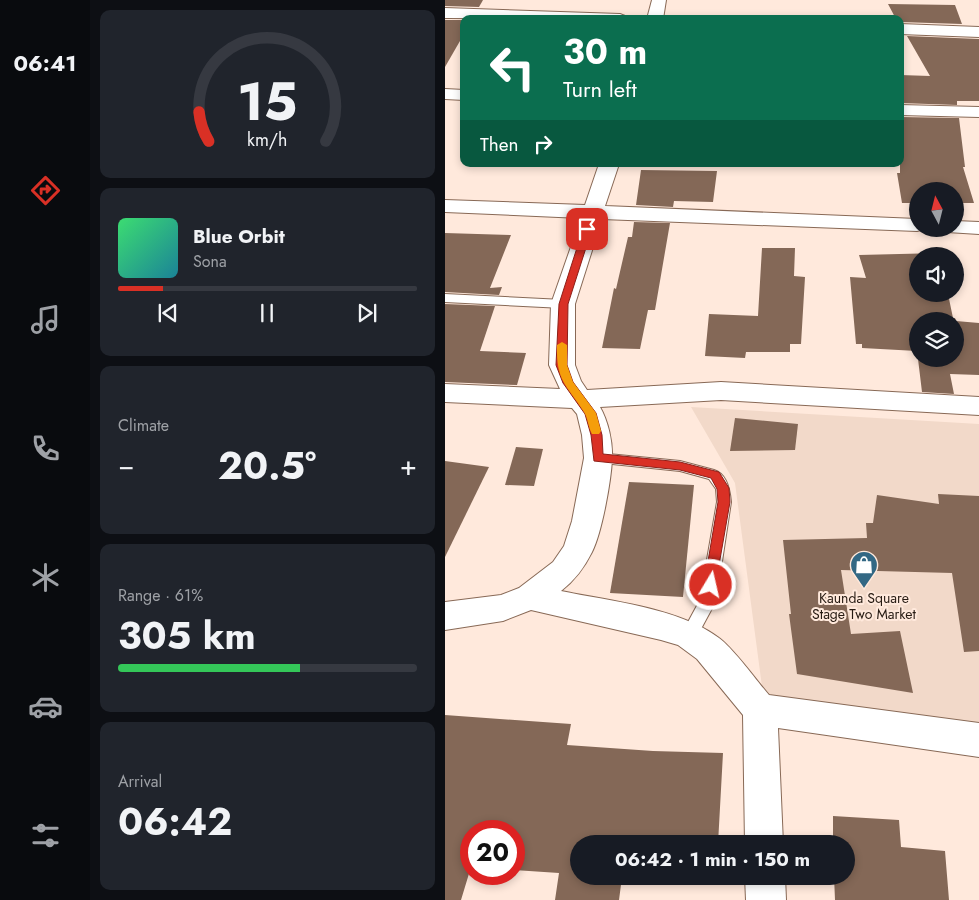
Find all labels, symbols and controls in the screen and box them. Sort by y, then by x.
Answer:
text: 30 m [563,27,647,77]
icon: left [480,35,545,100]
text: 06:41 [14,47,76,79]
text: 15 [237,64,298,140]
text: Turn left [563,73,637,105]
text: km/h [247,127,288,153]
icon: right [529,130,557,158]
text: Then [480,131,519,158]
icon: directions [28,173,63,208]
north arrow [909,182,964,238]
map controls [909,182,964,367]
pin [566,208,608,250]
icon: arrive [573,215,601,243]
text: Blue Orbit [193,223,285,250]
button: sound [909,247,964,302]
text: Sona [193,250,227,273]
icon: previous [154,299,182,327]
icon: pause [253,299,281,327]
icon: next [353,299,381,327]
icon: music [28,302,63,337]
button: layers [909,312,964,367]
text: Climate [118,414,169,437]
icon: phone [28,431,63,466]
text: 20.5° [218,438,316,493]
text: − [118,445,135,486]
text: + [400,445,417,486]
shop icon: Kaunda Square Stage Two Market [849,550,879,589]
position arrow [684,558,736,610]
icon: climate [28,560,63,595]
text: Range · 61% [118,584,203,607]
place label: Kaunda Square Stage Two Market [812,588,917,624]
text: 305 km [118,608,256,663]
icon: car [28,689,63,724]
text: Arrival [118,770,162,793]
text: 06:42 [118,794,232,849]
icon: filters [28,818,63,853]
speed limit sign: 20 [460,820,525,885]
text: 06:42 · 1 min · 150 m [615,846,810,873]

